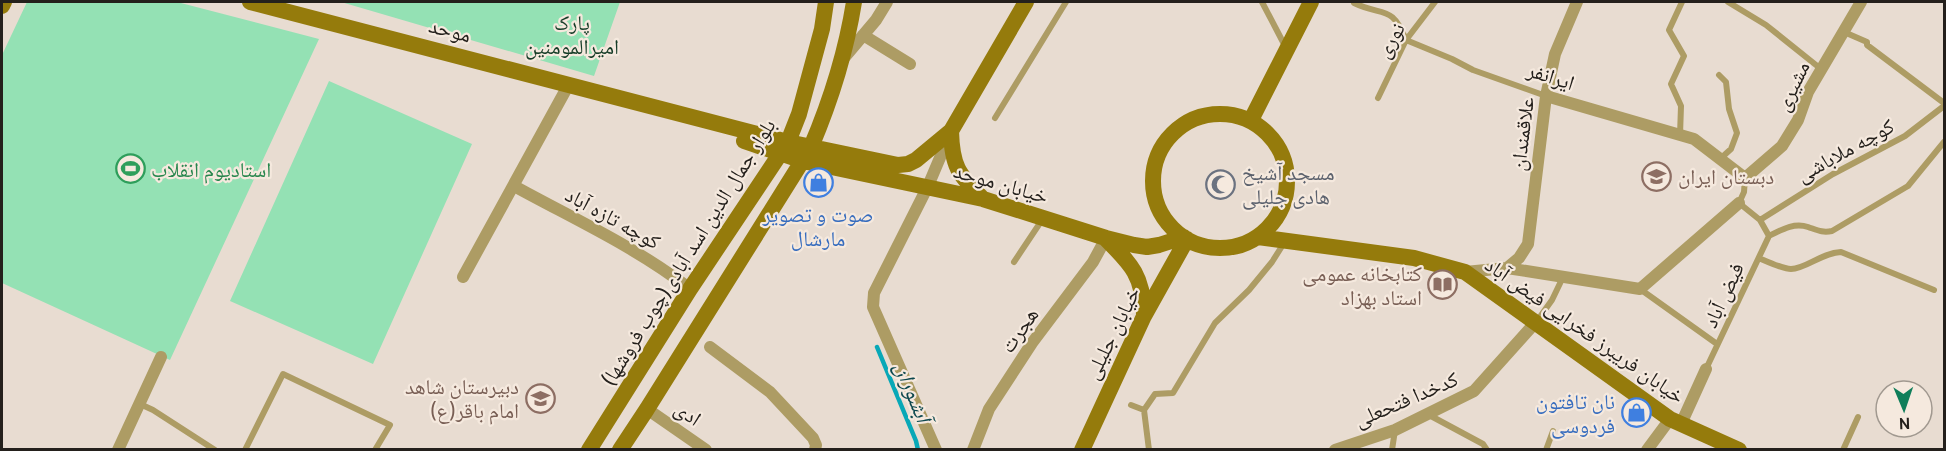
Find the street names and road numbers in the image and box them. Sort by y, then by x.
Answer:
street label: موحد [426,12,474,48]
street label: نوری [1370,18,1410,62]
street label: ایرانفر [1523,56,1578,95]
street label: مشیری [1769,57,1815,115]
street label: علاقمندان [1505,95,1539,172]
street label: کوچه ملاباشی [1792,113,1899,188]
street label: بلوار جمال الدین اسد آبادی(چوب فروشها) [595,114,781,390]
street label: خیابان موحد [951,158,1051,208]
street label: کوچه تازه آباد [561,182,665,254]
street label: خیابان فریبرز فخرایی فیض آباد [1480,252,1690,409]
street label: فیض آباد [1697,258,1750,332]
street label: خیابان جلیلی [1079,283,1146,384]
street label: هجرت [995,303,1043,357]
street label: کدخدا فتحعلی [1350,366,1462,433]
street label: ادی [670,395,706,431]

